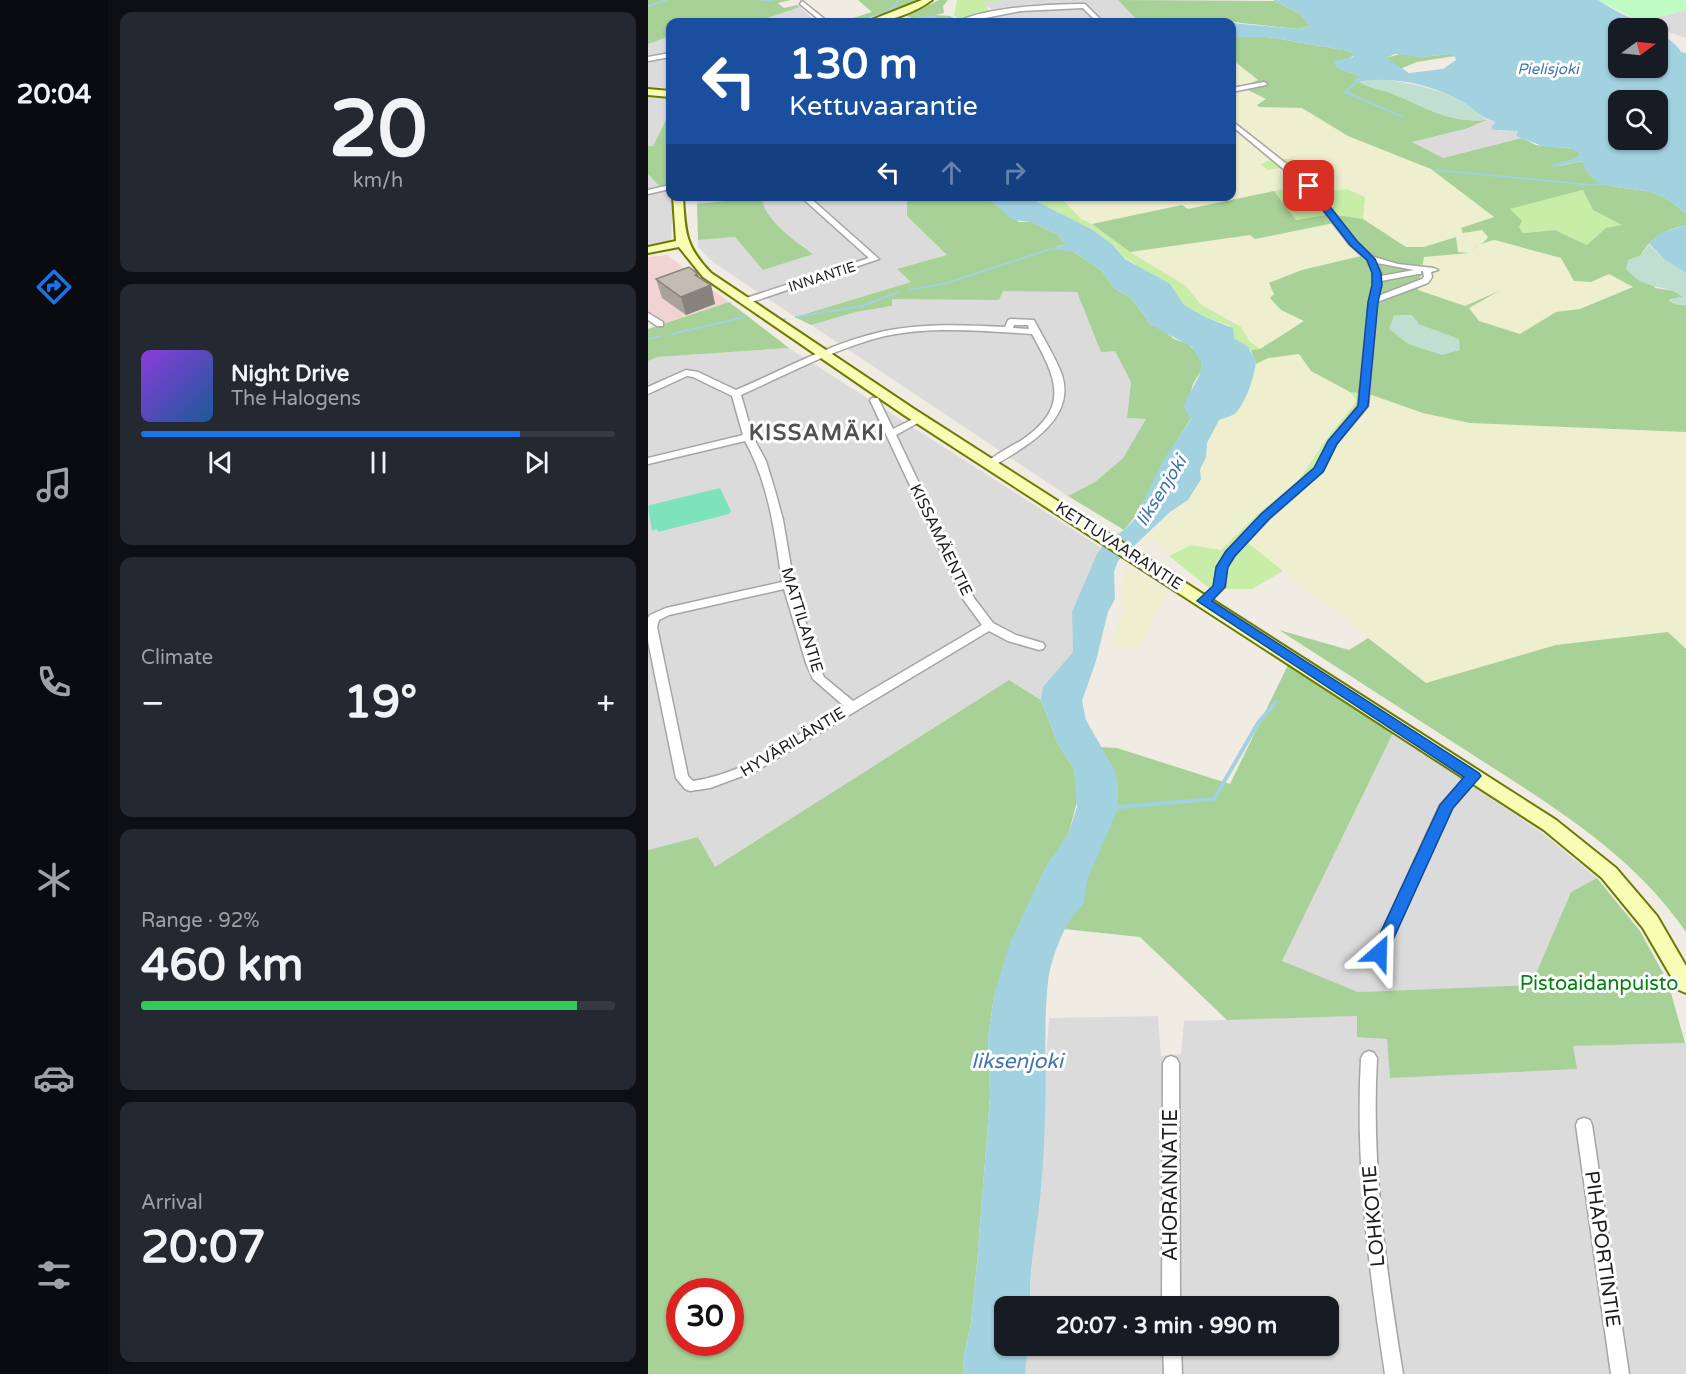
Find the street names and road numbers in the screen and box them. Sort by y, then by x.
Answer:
street label: INNANTIE [786,258,858,296]
street label: KISSAMÄENTIE [905,481,977,599]
street label: KETTUVAARANTIE [1052,498,1186,594]
street label: MATTILANTIE [777,565,827,675]
street label: HYVÄRILÄNTIE [737,703,849,781]
street label: AHORANNATIE [1159,1109,1183,1261]
street label: LOHKOTIE [1358,1164,1390,1268]
street label: PIHAPORTINTIE [1579,1169,1625,1329]

